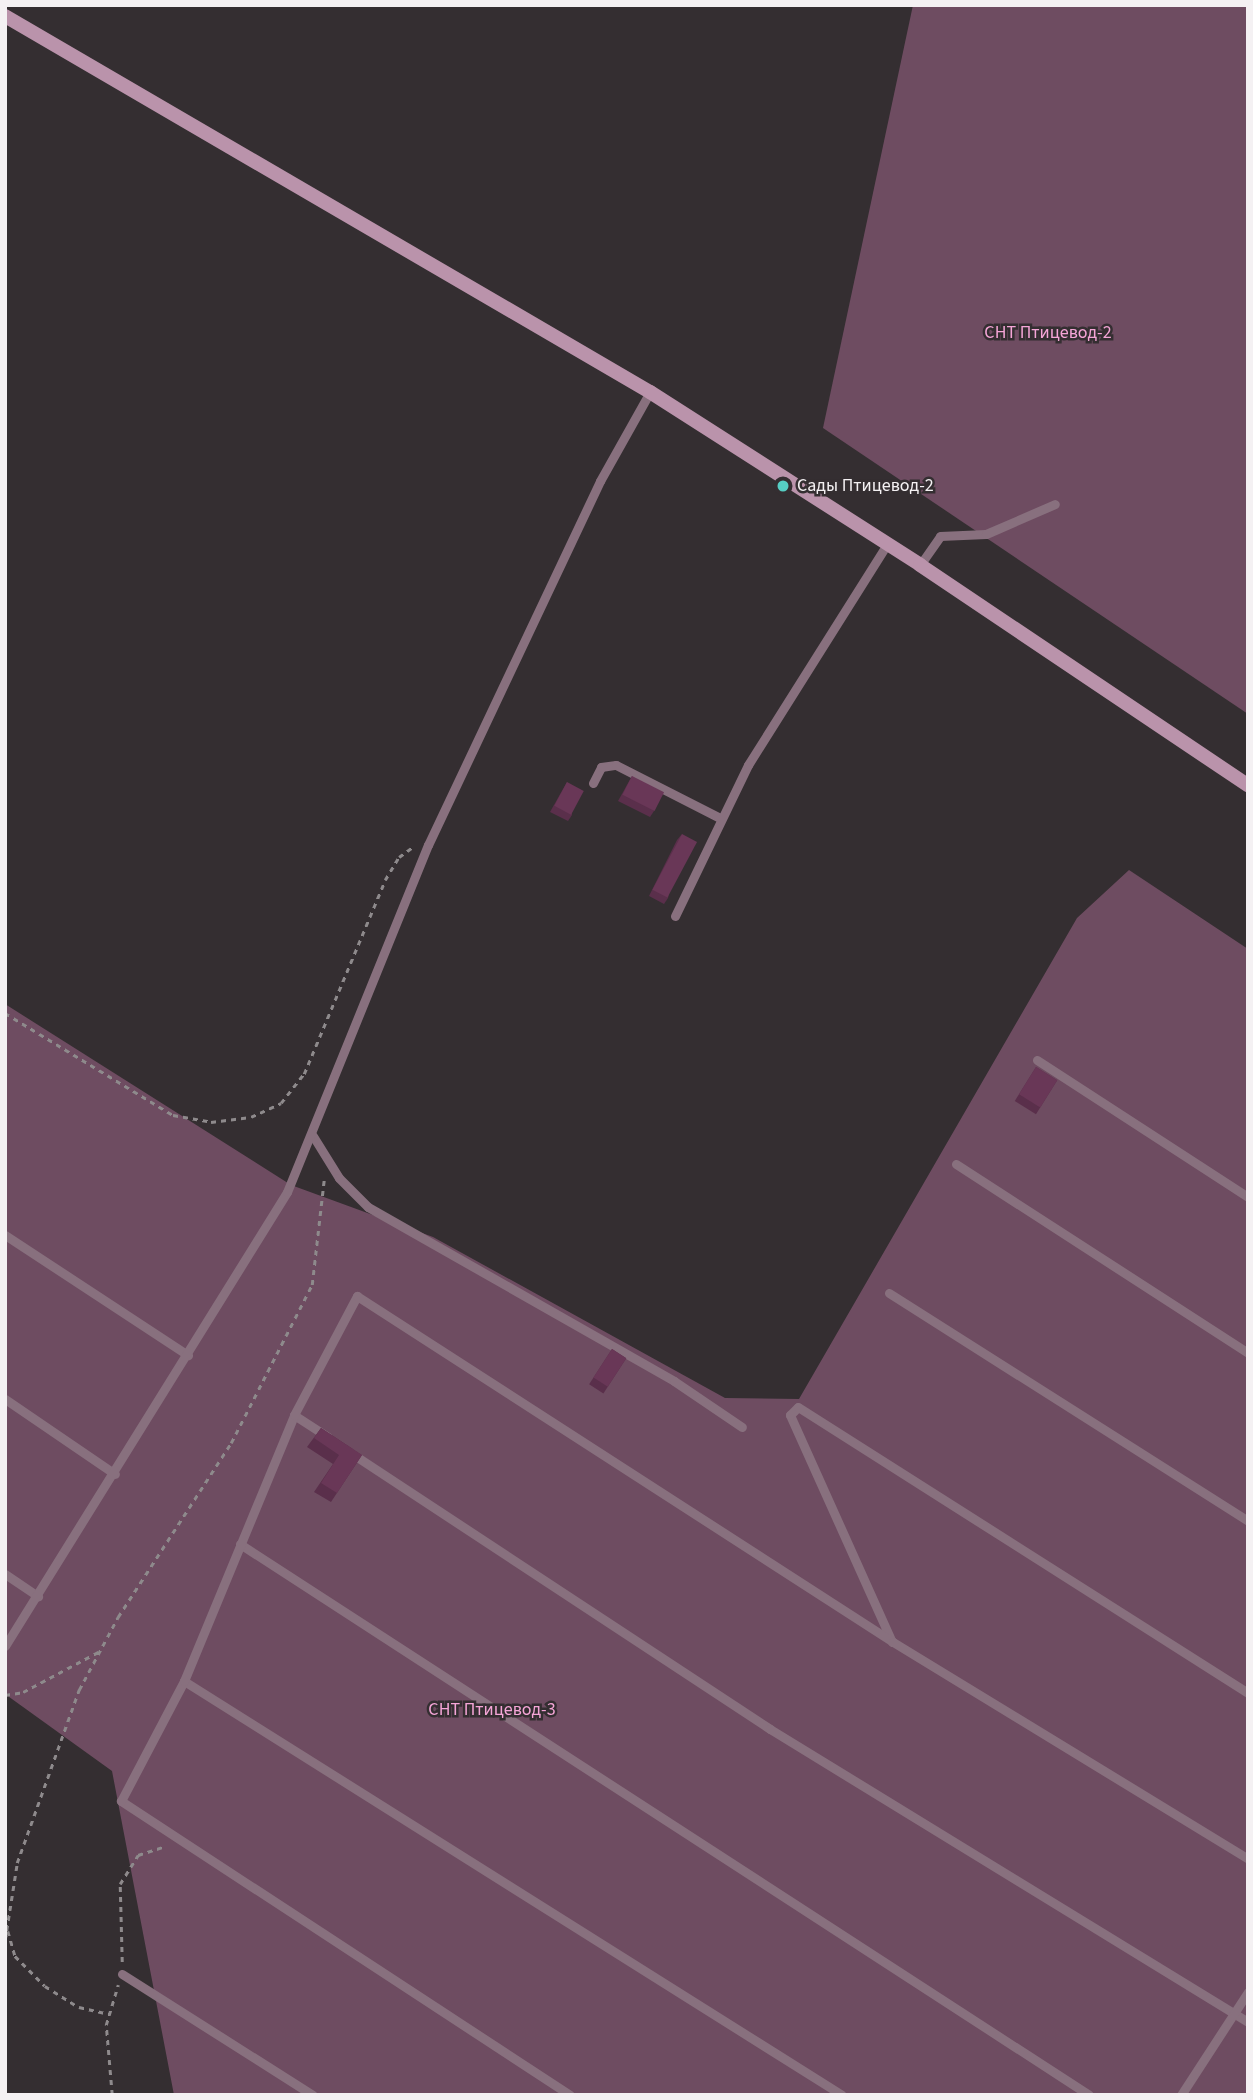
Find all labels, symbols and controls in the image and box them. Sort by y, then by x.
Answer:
park label: СНТ Птицевод-2 [984,322,1112,344]
place label: Сады Птицевод-2 [797,475,934,497]
marker: Сады Птицевод-2 [775,478,791,494]
park label: СНТ Птицевод-3 [428,1699,556,1721]

